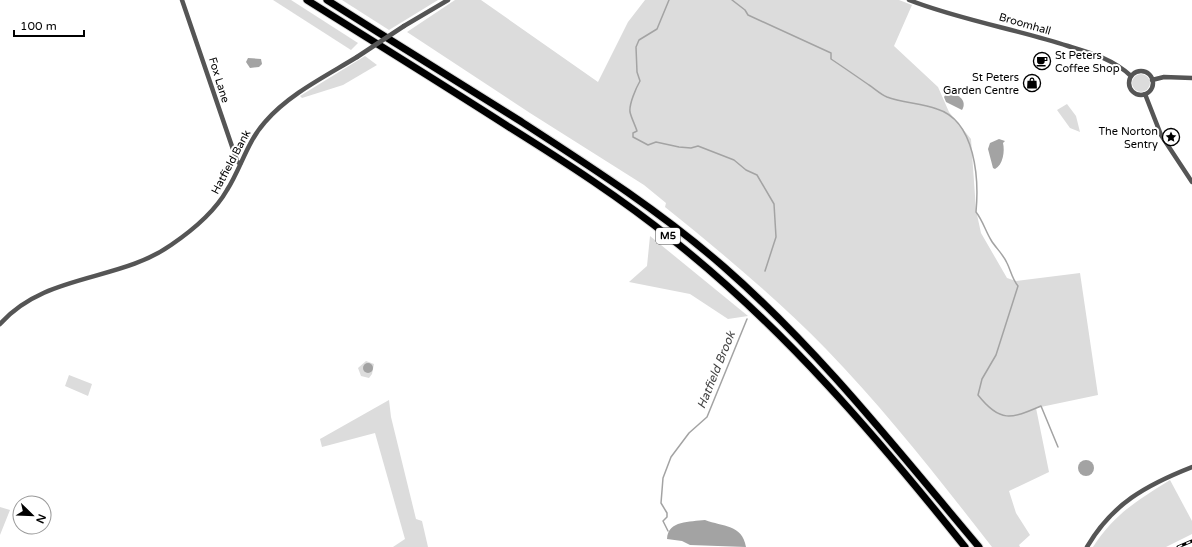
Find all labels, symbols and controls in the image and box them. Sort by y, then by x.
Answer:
street label: Broomhall [998,10,1052,38]
scale bar [14,12,84,38]
text: 100 m [20,19,57,33]
place label: St Peters Coffee Shop [1055,49,1120,75]
cafe icon: St Peters Coffee Shop [1032,51,1052,71]
street label: Fox Lane [206,56,232,104]
place label: St Peters Garden Centre [943,71,1019,97]
shop icon: St Peters Garden Centre [1022,73,1042,93]
place label: The Norton Sentry [1098,125,1158,151]
place icon: The Norton Sentry [1161,127,1181,147]
street label: Hatfield Bank [209,128,253,196]
road number: M5 [656,228,680,244]
water label: Hatfield Brook [694,328,738,411]
north arrow [12,495,52,535]
text: N [33,512,48,525]

